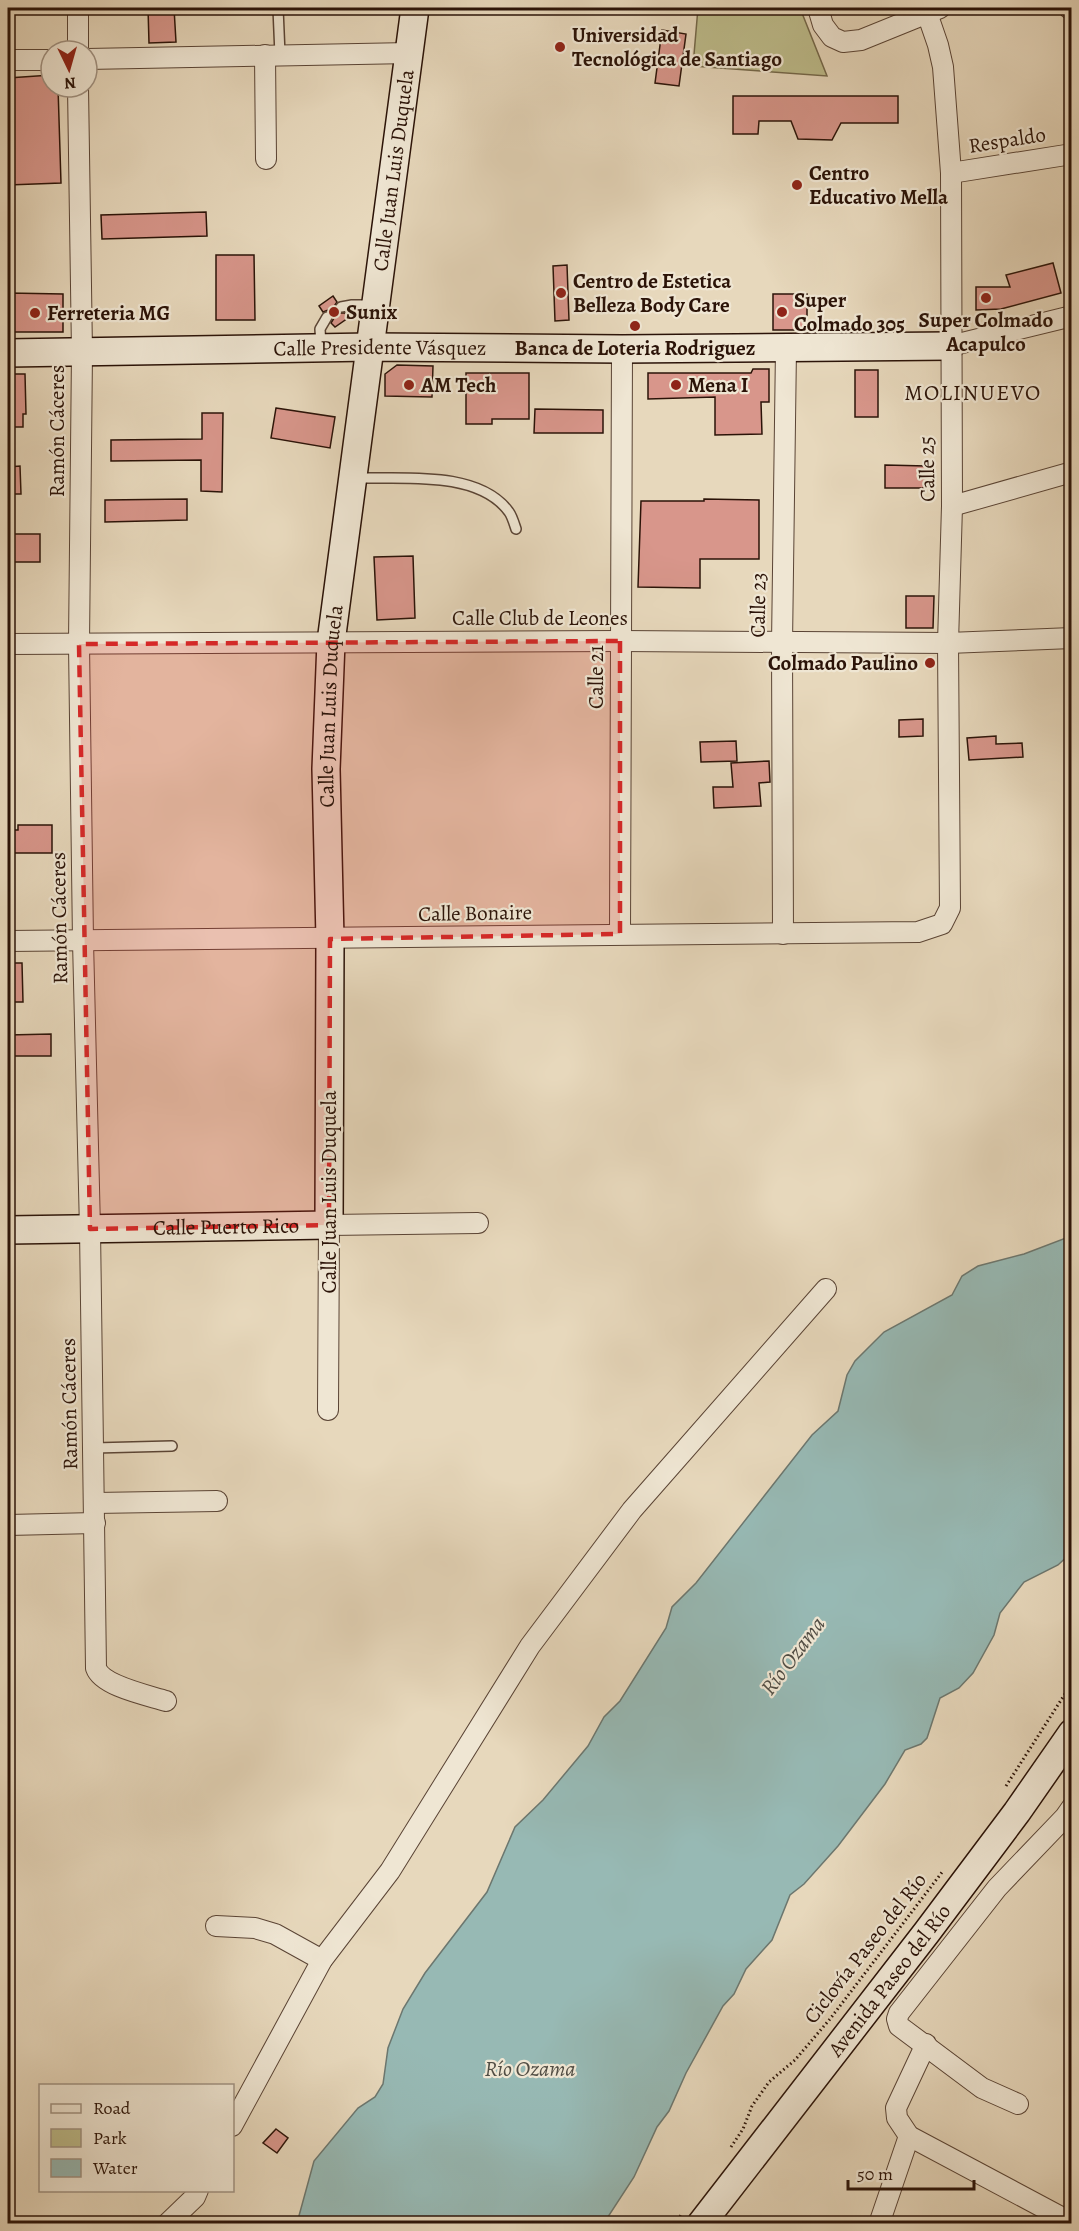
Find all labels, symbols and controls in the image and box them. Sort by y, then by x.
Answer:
place label: Universidad Tecnológica de Santiago [572,21,782,73]
north arrow [39,39,99,99]
marker: Universidad Tecnológica de Santiago [553,40,567,54]
street label: Calle Juan Luis Duquela [366,68,421,273]
text: N [63,71,77,94]
street label: Respaldo [966,120,1048,160]
place label: Centro Educativo Mella [809,159,949,211]
marker: Centro Educativo Mella [790,178,804,192]
place label: Centro de Estetica Belleza Body Care [573,267,732,319]
marker: Centro de Estetica Belleza Body Care [554,286,568,300]
place label: Super Colmado 305 [794,286,905,338]
marker: Super Colmado Acapulco [979,291,993,305]
place label: Sunix [346,298,398,326]
place label: Ferreteria MG [47,299,170,327]
marker: Sunix [327,305,341,319]
marker: Super Colmado 305 [775,305,789,319]
marker: Ferreteria MG [28,306,42,320]
place label: Super Colmado Acapulco [919,306,1054,358]
marker: Banca de Loteria Rodriguez [628,319,642,333]
street label: Calle Presidente Vásquez [273,333,487,363]
place label: Banca de Loteria Rodriguez [515,334,756,362]
street label: Ramón Cáceres [43,365,71,497]
place label: AM Tech [420,371,496,399]
place label: Mena I [688,371,748,399]
marker: AM Tech [402,378,416,392]
marker: Mena I [669,378,683,392]
district label: MOLINUEVO [904,378,1042,408]
street label: Calle 25 [912,436,942,502]
street label: Calle 23 [743,572,773,638]
street label: Calle Juan Luis Duquela [312,603,350,808]
street label: Calle Club de Leones [452,604,628,632]
street label: Calle 21 [582,645,610,709]
place label: Colmado Paulino [768,649,918,677]
marker: Colmado Paulino [923,656,937,670]
street label: Ramón Cáceres [44,852,74,984]
street label: Calle Bonaire [418,898,532,928]
street label: Calle Juan Luis Duquela [315,1090,343,1293]
street label: Calle Puerto Rico [153,1211,299,1242]
street label: Ramón Cáceres [54,1338,84,1470]
water label: Río Ozama [754,1611,832,1701]
street label: Ciclovía Paseo del Río [797,1867,933,2029]
street label: Avenida Paseo del Río [821,1898,957,2063]
water label: Río Ozama [485,2054,575,2084]
legend [39,2084,234,2192]
text: Road [93,2096,131,2120]
text: Park [93,2126,127,2150]
scale bar [848,2153,974,2191]
text: Water [92,2156,138,2180]
text: 50 m [857,2162,893,2186]

